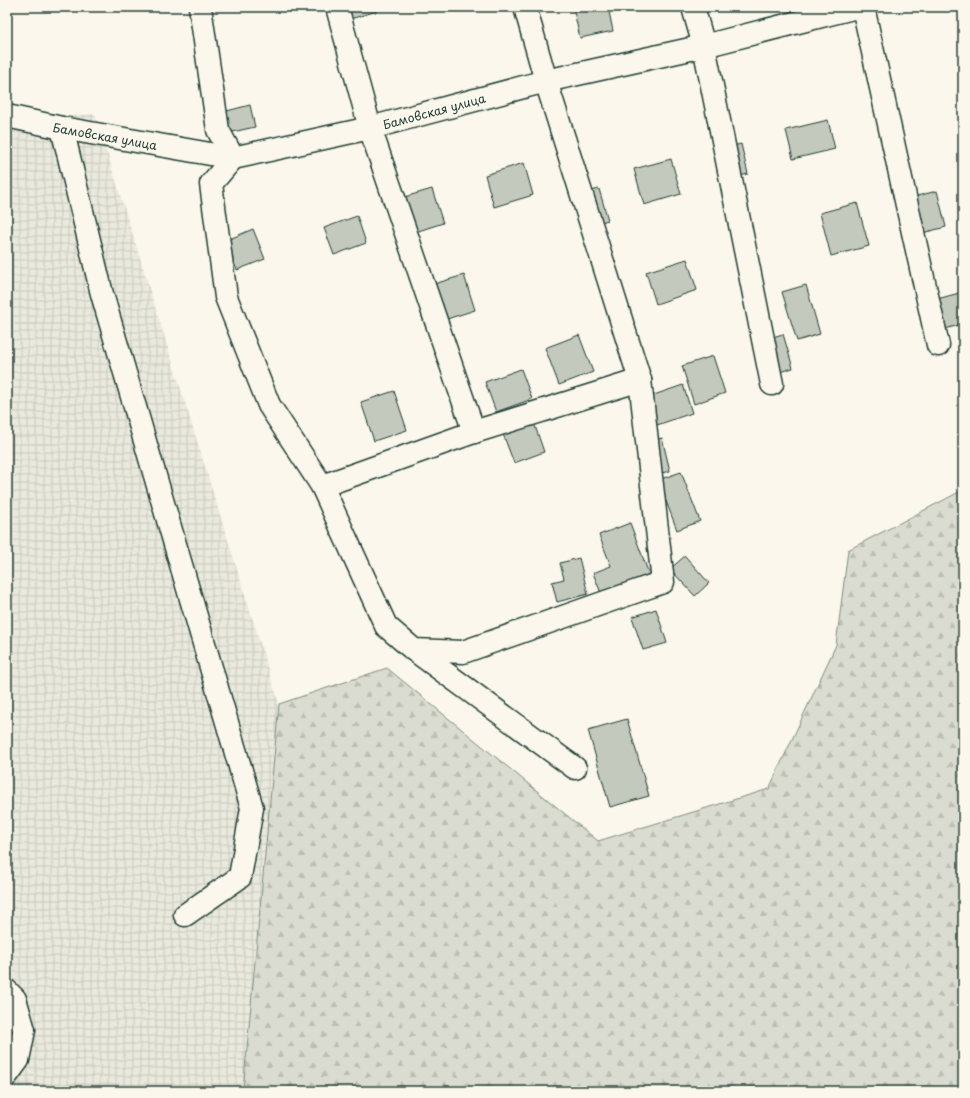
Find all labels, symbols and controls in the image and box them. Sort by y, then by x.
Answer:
street label: Бамовская улица [381,89,488,133]
street label: Бамовская улица [51,118,159,154]

